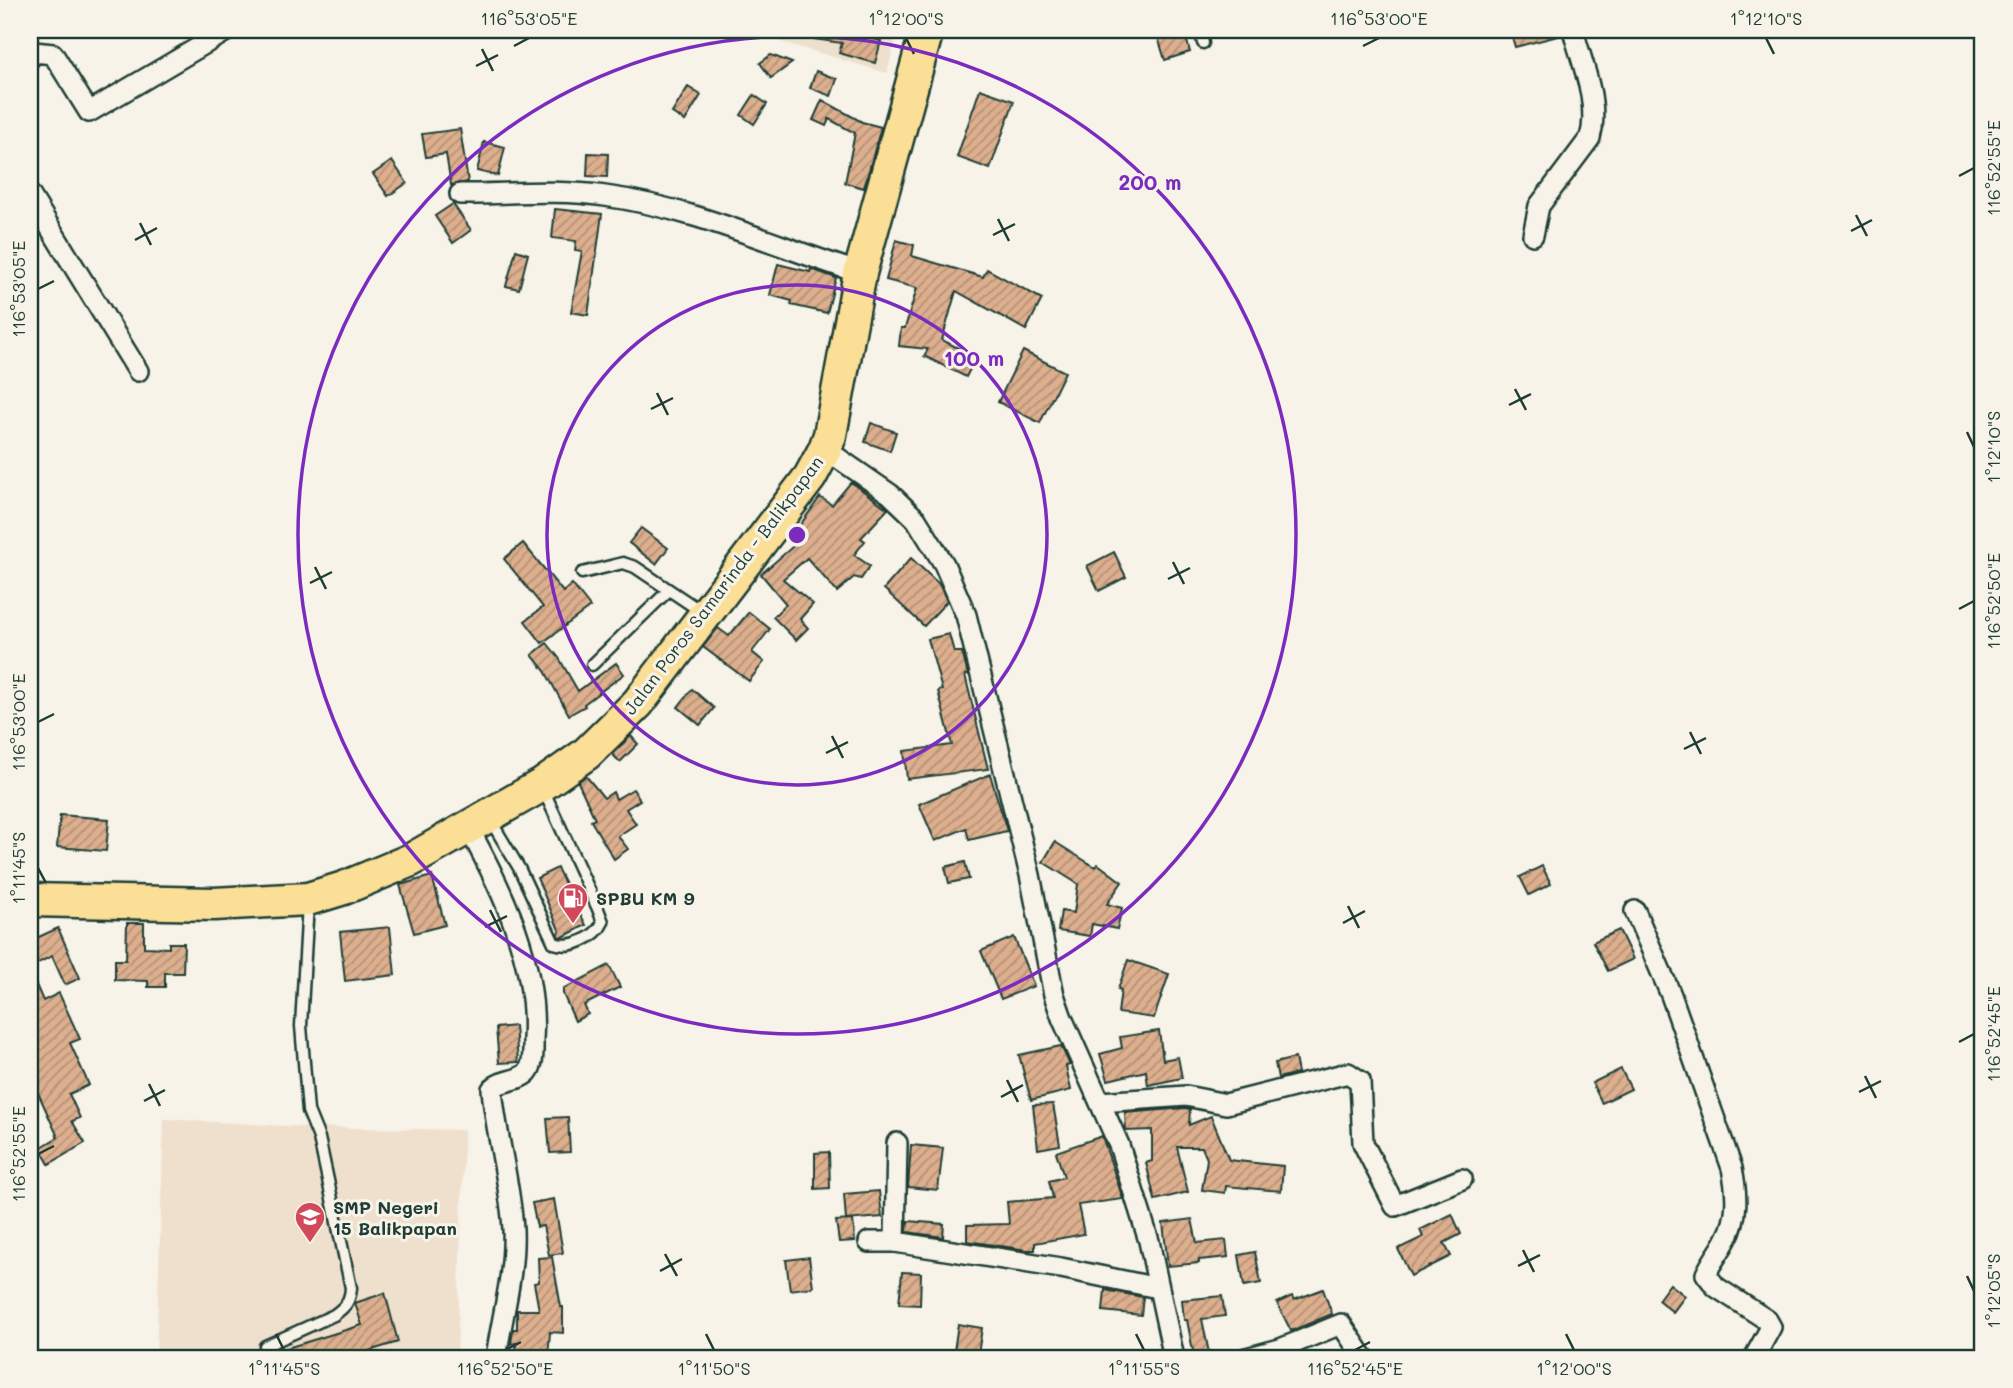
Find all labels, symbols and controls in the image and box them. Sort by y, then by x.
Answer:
text: 116°53'05"E [480,6,578,30]
text: 1°12'00"S [868,6,944,30]
text: 116°53'00"E [1330,6,1428,30]
text: 1°12'10"S [1730,6,1802,30]
text: 116°52'55"E [1981,120,2005,216]
text: 200 m [1119,168,1181,195]
text: 116°53'05"E [6,240,30,338]
text: 100 m [944,344,1004,371]
text: 1°12'10"S [1981,411,2005,483]
street label: Jalan Poros Samarinda - Balikpapan [618,451,828,719]
centre of rings [785,523,809,547]
text: 116°52'50"E [1981,553,2005,649]
text: 116°53'00"E [6,673,30,771]
text: 1°11'45"S [6,832,30,904]
fuel station icon: SPBU KM 9 [556,881,590,925]
place label: SPBU KM 9 [596,886,695,910]
text: 116°52'45"E [1981,986,2005,1082]
text: 116°52'55"E [6,1106,30,1202]
place label: SMP Negeri 15 Balikpapan [333,1195,457,1240]
school or university icon: SMP Negeri 15 Balikpapan [293,1200,327,1244]
text: 1°12'05"S [1981,1253,2005,1329]
text: 1°11'45"S [248,1356,320,1380]
text: 116°52'50"E [457,1356,553,1380]
text: 1°11'50"S [677,1356,751,1380]
text: 1°11'55"S [1108,1356,1180,1380]
text: 116°52'45"E [1307,1356,1403,1380]
text: 1°12'00"S [1536,1356,1612,1380]

